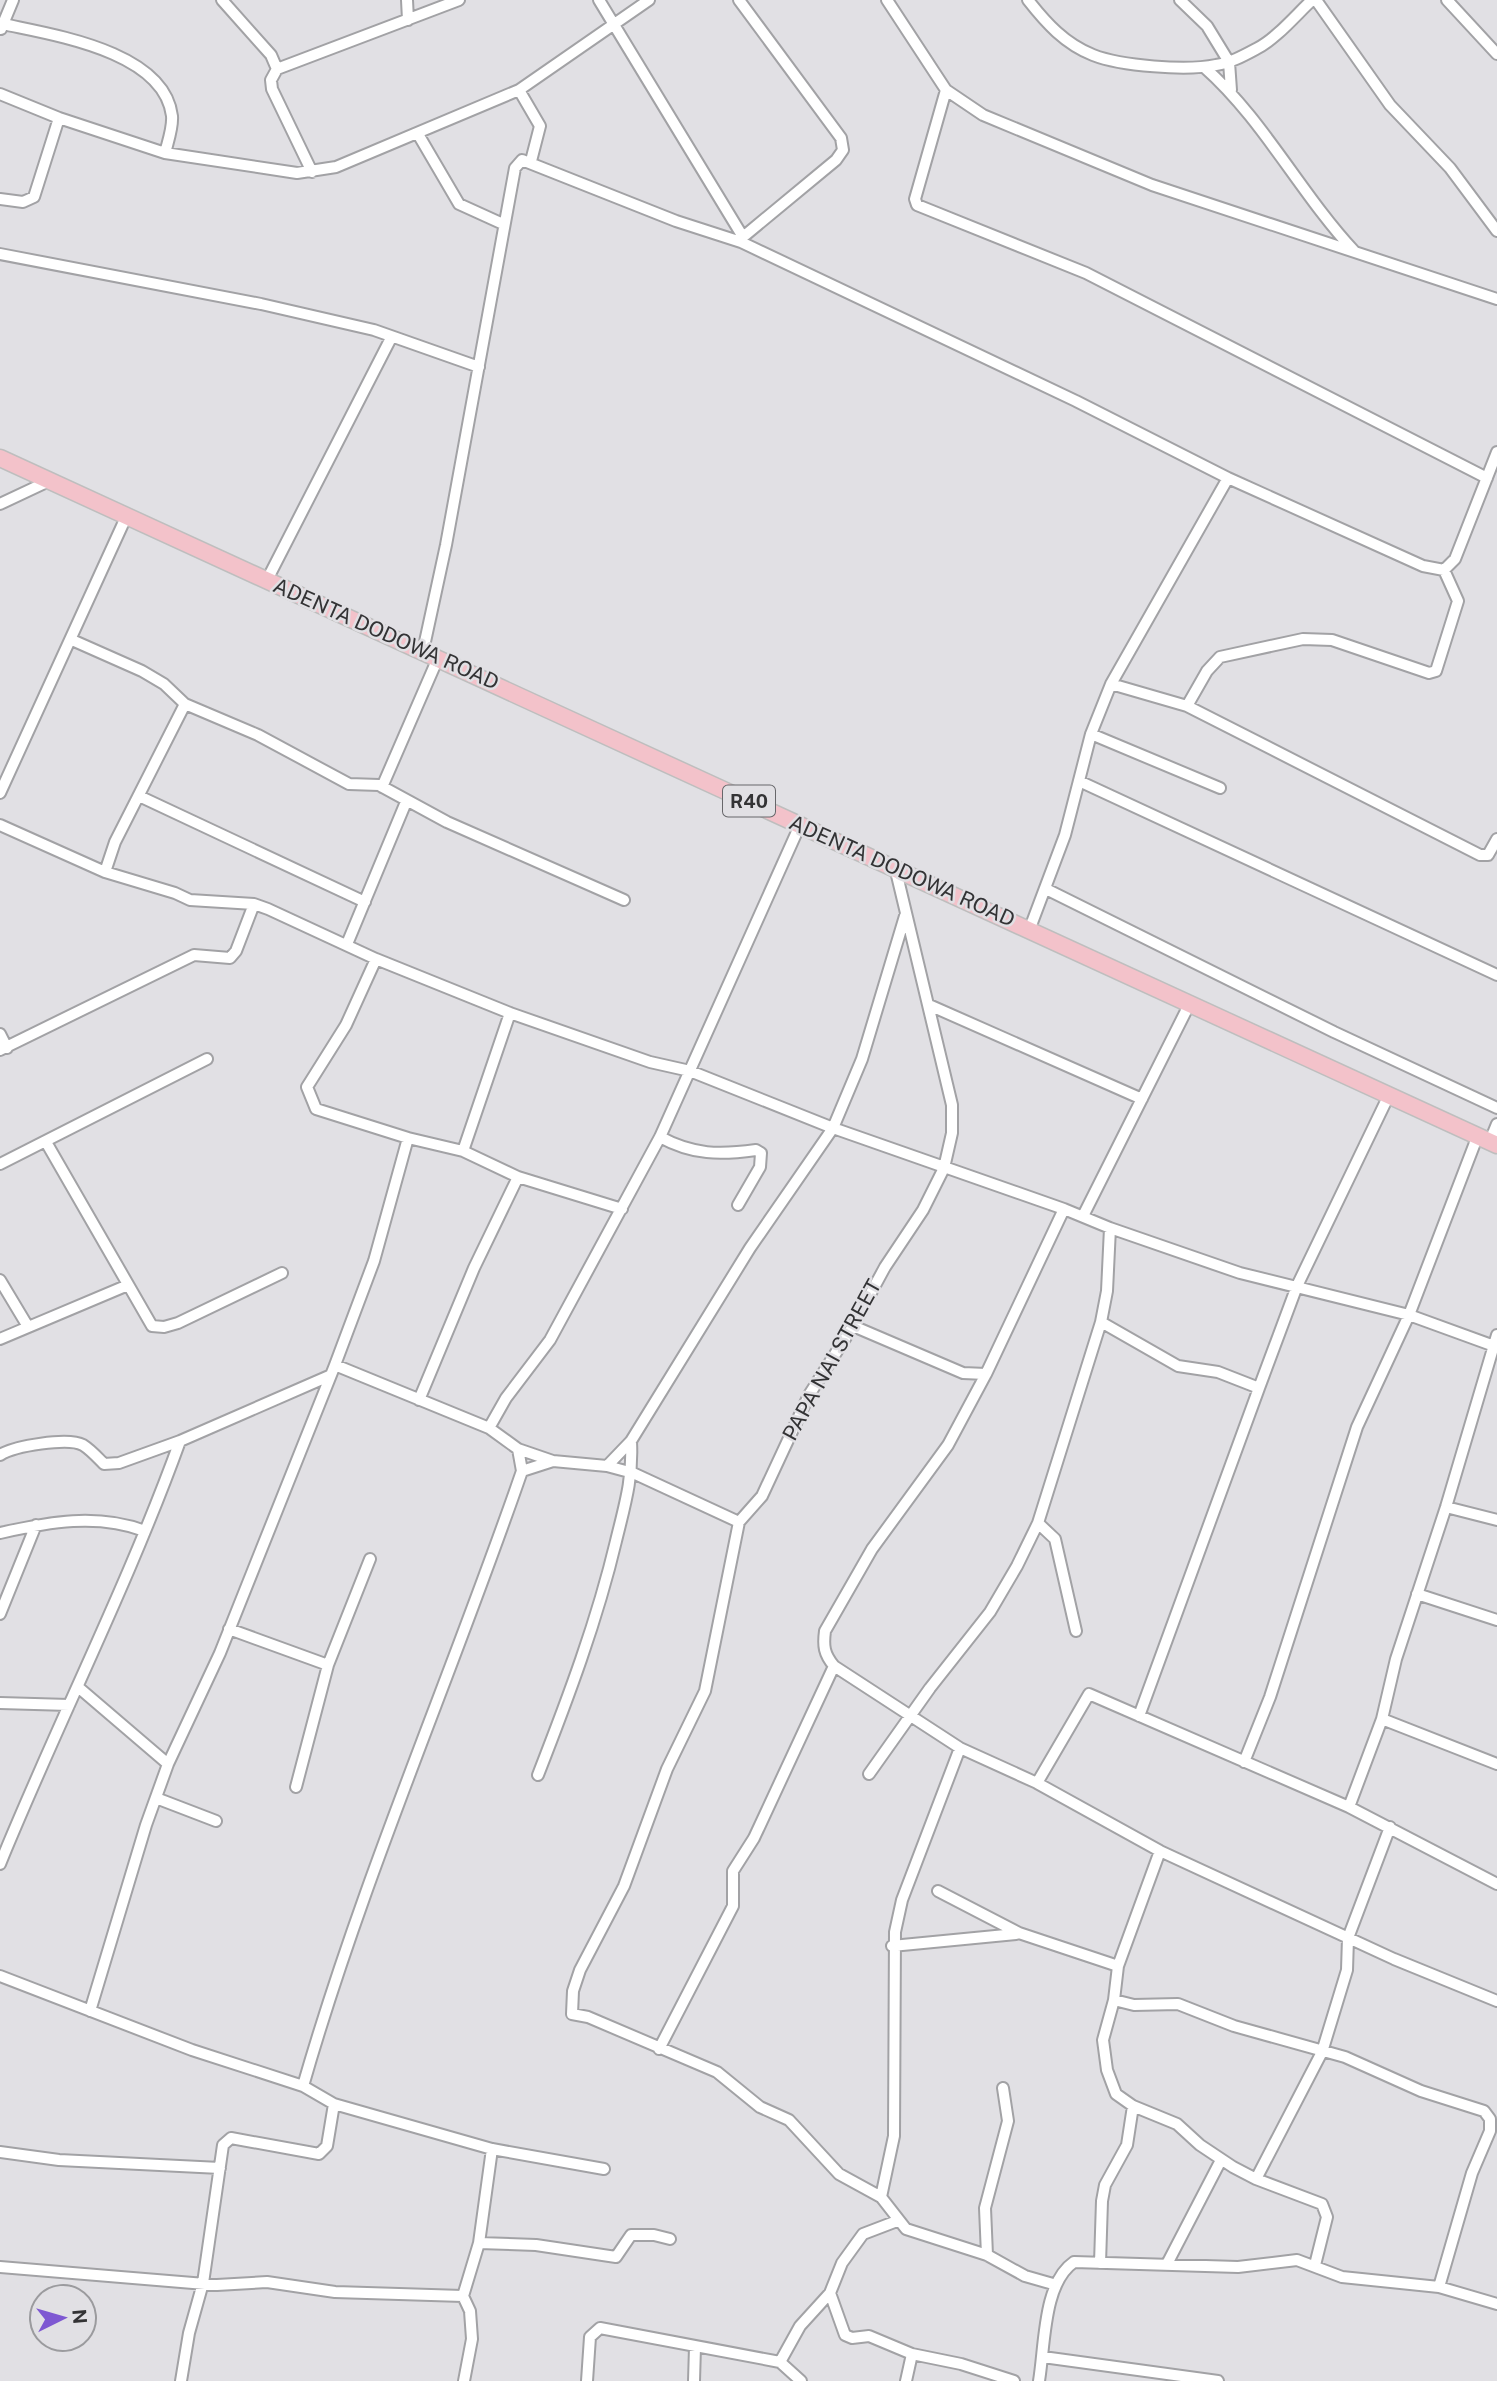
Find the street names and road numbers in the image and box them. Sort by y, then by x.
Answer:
street label: ADENTA DODOWA ROAD [269,572,503,695]
road number: R40 [723,786,775,816]
street label: ADENTA DODOWA ROAD [785,809,1019,932]
street label: PAPA NAI STREET [777,1275,886,1445]

